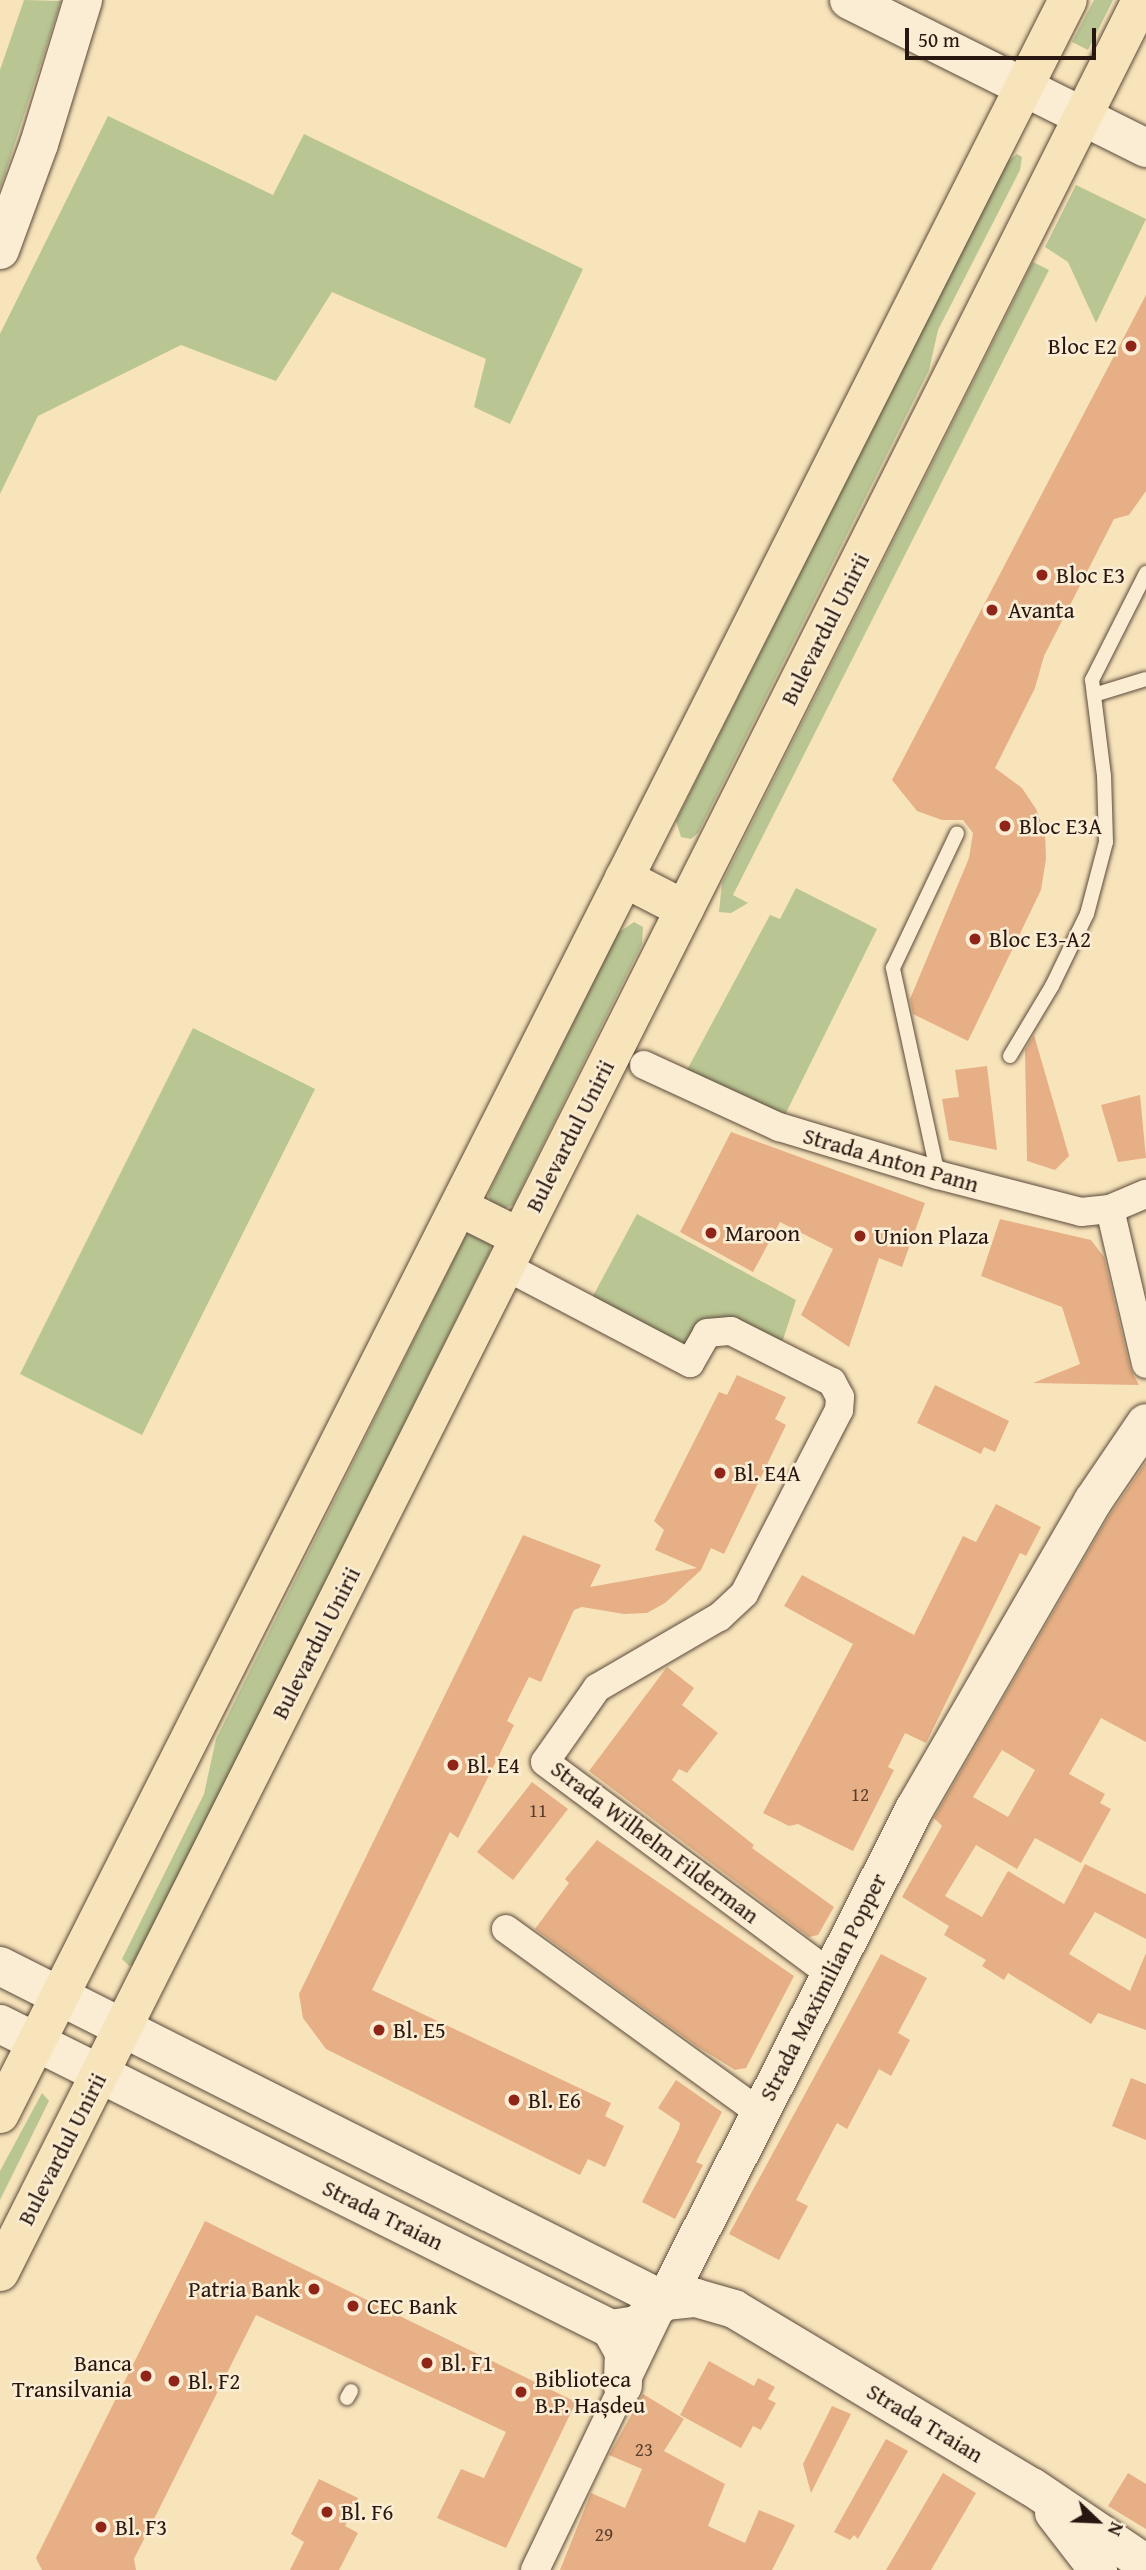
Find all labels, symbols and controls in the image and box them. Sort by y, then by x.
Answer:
scale bar [908,14,1099,58]
text: 50 m [918,24,960,55]
place label: Bloc E2 [1048,332,1117,360]
marker: Bloc E2 [1123,338,1139,354]
street label: Bulevardul Unirii [775,548,875,710]
place label: Bloc E3 [1056,561,1125,589]
marker: Bloc E3 [1034,567,1050,583]
place label: Avanta [1008,596,1075,624]
marker: Avanta [982,600,1002,620]
place label: Bloc E3A [1019,812,1102,840]
marker: Bloc E3A [997,818,1013,834]
place label: Bloc E3-A2 [989,925,1091,953]
marker: Bloc E3-A2 [967,931,983,947]
street label: Bulevardul Unirii [520,1055,620,1217]
street label: Strada Anton Pann [800,1122,982,1198]
place label: Maroon [725,1219,800,1247]
place label: Union Plaza [874,1222,989,1250]
marker: Maroon [703,1225,719,1241]
marker: Union Plaza [852,1228,868,1244]
place label: Bl. E4A [734,1459,801,1487]
marker: Bl. E4A [712,1465,728,1481]
street label: Bulevardul Unirii [266,1562,366,1724]
place label: Bl. E4 [467,1751,520,1779]
street label: Strada Wilhelm Filderman [545,1755,765,1929]
marker: Bl. E4 [445,1757,461,1773]
house number: 12 [851,1784,869,1806]
house number: 11 [529,1800,547,1822]
street label: Strada Maximilian Popper [754,1869,892,2105]
place label: Bl. E5 [393,2016,446,2044]
marker: Bl. E5 [371,2022,387,2038]
street label: Bulevardul Unirii [12,2068,112,2230]
place label: Bl. E6 [528,2086,581,2114]
marker: Bl. E6 [506,2092,522,2108]
street label: Strada Traian [318,2174,448,2256]
place label: Patria Bank [188,2275,300,2303]
marker: Patria Bank [306,2281,322,2297]
place label: CEC Bank [367,2292,457,2320]
marker: CEC Bank [345,2298,361,2314]
place label: Banca Transilvania [12,2349,132,2403]
place label: Bl. F1 [441,2349,493,2377]
marker: Bl. F1 [419,2355,435,2371]
place label: Biblioteca B.P. Hașdeu [535,2365,645,2419]
place label: Bl. F2 [188,2367,240,2395]
marker: Banca Transilvania [138,2368,154,2384]
marker: Bl. F2 [166,2373,182,2389]
street label: Strada Traian [862,2377,988,2469]
marker: Biblioteca B.P. Hașdeu [513,2384,529,2400]
house number: 23 [635,2439,653,2461]
north arrow [1062,2486,1132,2556]
place label: Bl. F6 [341,2498,393,2526]
marker: Bl. F6 [319,2504,335,2520]
place label: Bl. F3 [115,2513,167,2541]
text: N [1101,2518,1132,2541]
marker: Bl. F3 [93,2519,109,2535]
house number: 29 [595,2524,613,2546]

